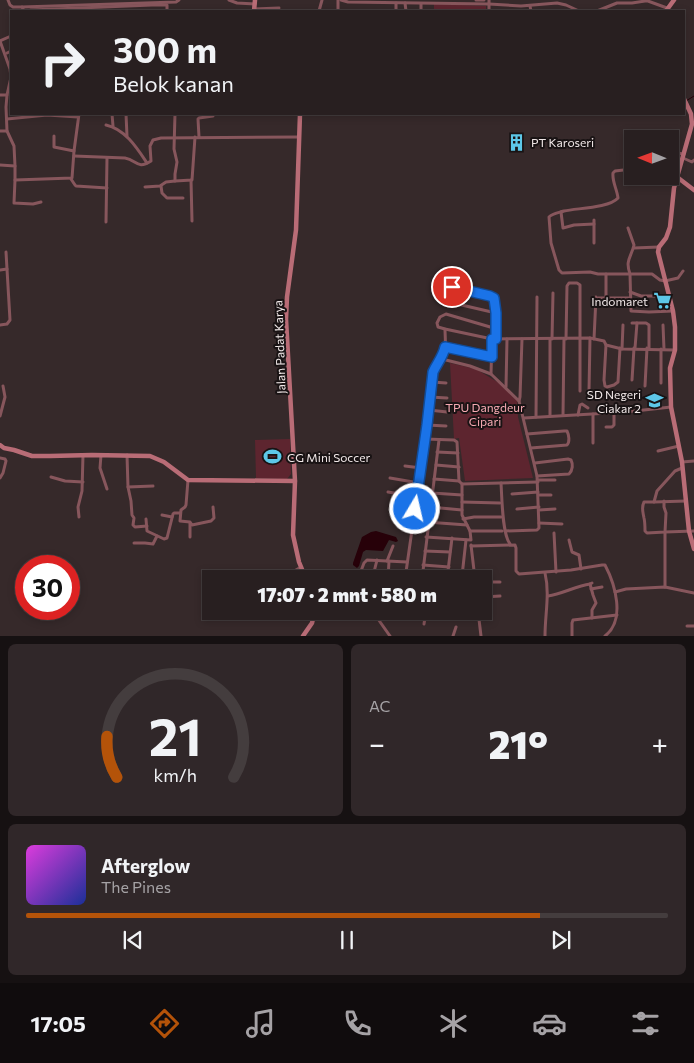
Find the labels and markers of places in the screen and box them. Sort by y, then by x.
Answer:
building icon: PT Karoseri [507,132,527,152]
place label: PT Karoseri [531,135,594,149]
pin [431,266,473,308]
supermarket icon: Indomaret [652,291,672,311]
place label: Indomaret [591,294,648,308]
place label: SD Negeri Ciakar 2 [587,387,641,415]
school or university icon: SD Negeri Ciakar 2 [645,391,665,411]
sports icon: CG Mini Soccer [263,447,283,467]
place label: CG Mini Soccer [287,450,371,464]

